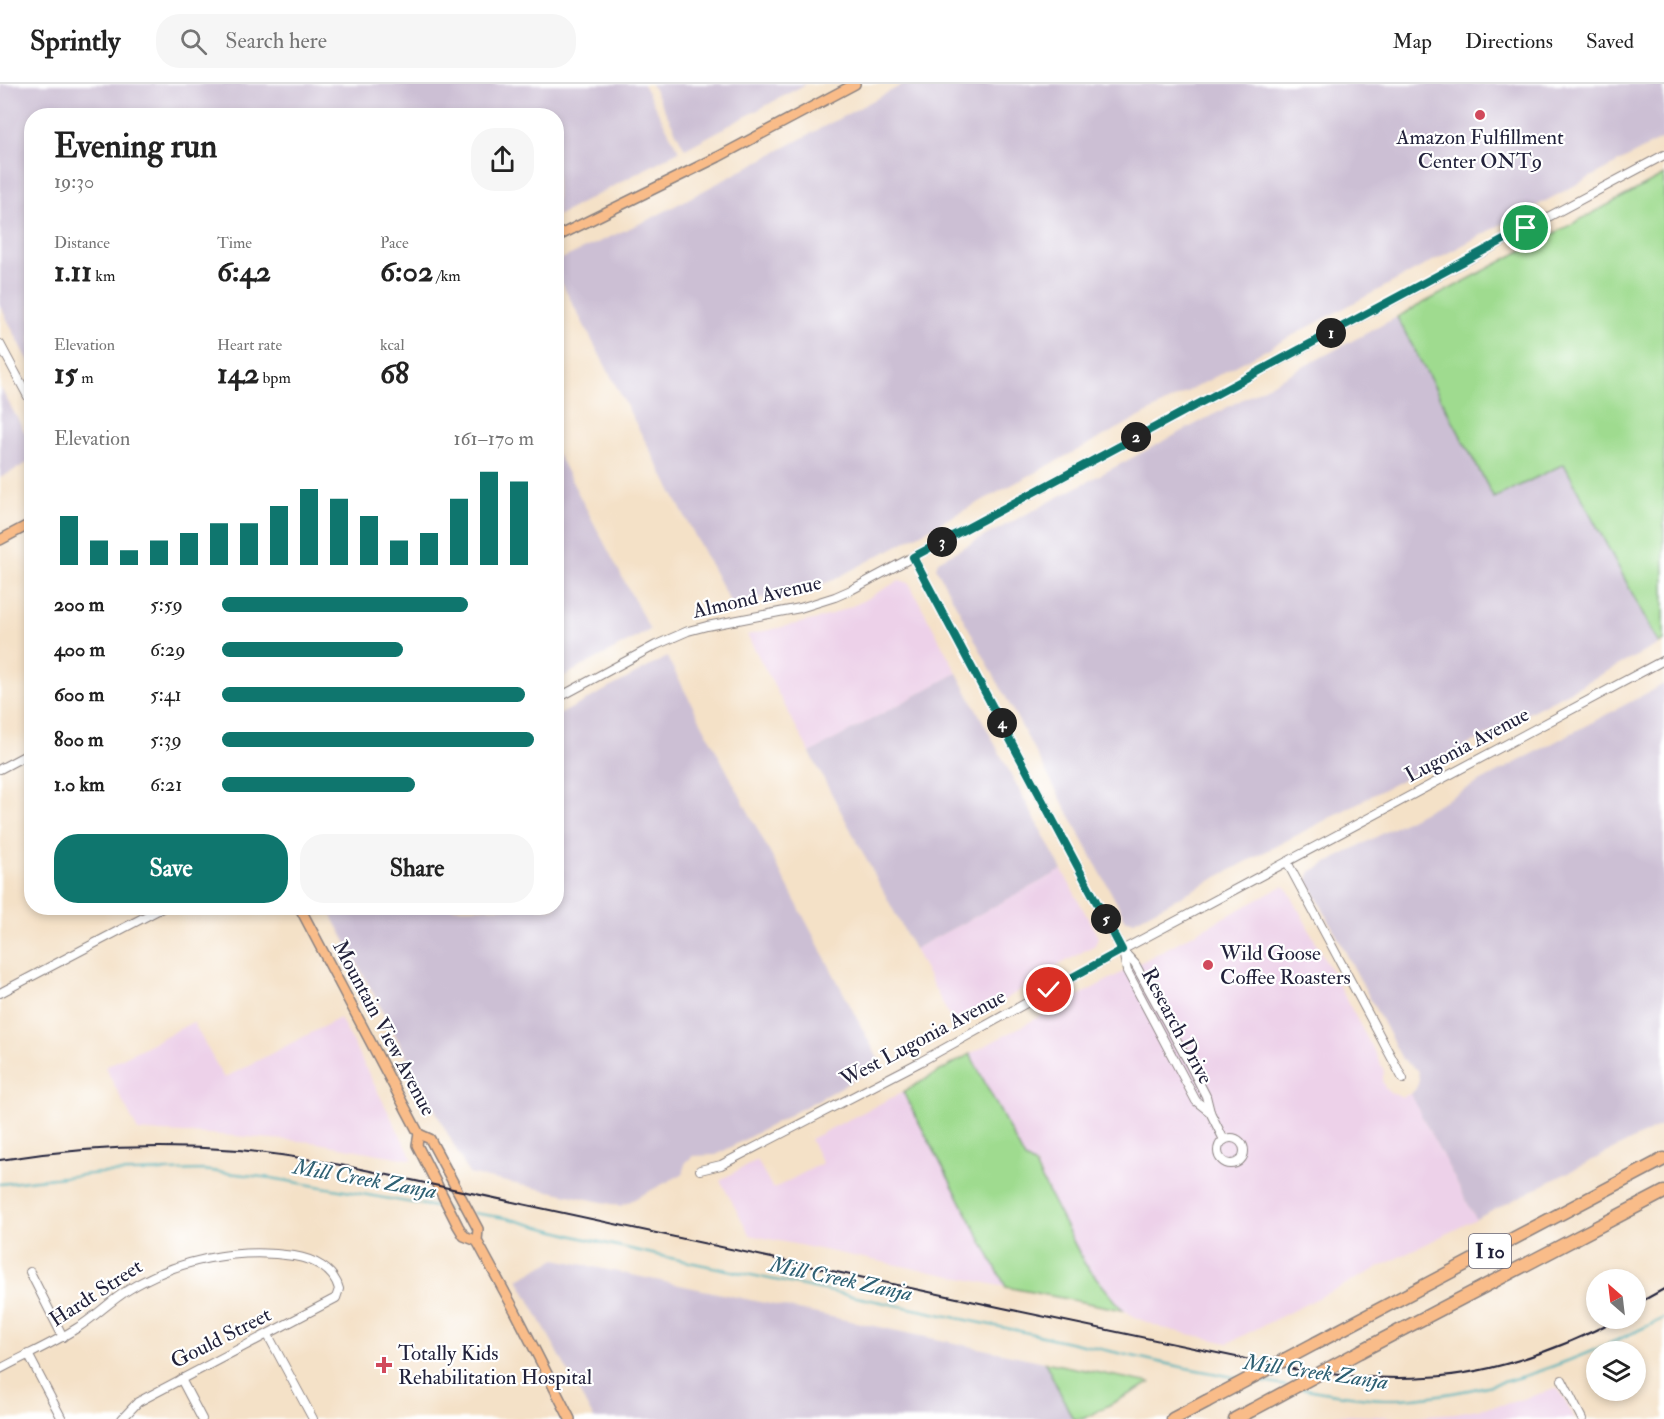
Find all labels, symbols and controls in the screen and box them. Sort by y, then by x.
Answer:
search box [156,14,576,68]
text: Sprintly [30,24,120,59]
icon: search [177,25,210,58]
text: Search here [225,27,327,55]
text: Map [1392,28,1432,55]
text: Directions [1465,28,1553,55]
text: Saved [1586,28,1634,55]
marker: Amazon Fulfillment Center ONT9 [1473,108,1487,122]
place label: Amazon Fulfillment Center ONT9 [1395,124,1564,175]
text: Evening run [54,126,217,167]
button: share [471,128,534,191]
text: 19:30 [54,169,94,194]
pin [1500,202,1551,253]
icon: arrive [1509,211,1542,244]
text: Distance [54,233,110,253]
text: Time [217,233,252,253]
text: Pace [380,233,409,253]
text: 1.11 [54,253,92,290]
text: 6:42 [217,253,271,290]
text: 6:02 [380,253,433,290]
text: km [92,266,115,286]
text: /km [433,266,461,286]
pin: 1 [1316,318,1346,348]
text: 1 [1328,323,1334,343]
text: Elevation [54,335,115,355]
text: Heart rate [217,335,282,355]
text: kcal [380,335,405,355]
text: 15 [54,355,78,392]
text: 142 [217,355,259,392]
text: 68 [380,355,409,392]
text: m [78,368,94,388]
text: bpm [259,368,291,388]
pin: 2 [1121,422,1151,452]
text: Elevation [54,426,130,451]
text: 161–170 m [453,426,534,451]
text: 2 [1132,427,1140,447]
pin: 3 [927,527,957,557]
text: 3 [939,532,945,552]
street label: Almond Avenue [689,569,824,625]
text: 200 m [54,592,104,617]
text: 5:59 [150,592,183,617]
text: 400 m [54,637,105,662]
text: 6:29 [150,637,185,662]
text: 600 m [54,682,104,707]
text: 5:41 [150,682,182,707]
street label: Lugonia Avenue [1400,701,1534,789]
pin: 4 [987,708,1017,738]
text: 4 [998,713,1006,733]
text: 800 m [54,727,104,752]
text: 5:39 [150,727,182,752]
text: 1.0 km [54,772,105,797]
text: 6:21 [150,772,182,797]
button: Save [54,834,288,903]
button: Share [300,834,534,903]
pin: 5 [1091,904,1121,934]
text: 5 [1102,909,1110,929]
street label: Mountain View Avenue [326,936,442,1121]
place label: Wild Goose Coffee Roasters [1219,940,1351,991]
marker: Wild Goose Coffee Roasters [1201,958,1215,972]
street label: Research Drive [1135,963,1219,1089]
pin [1023,964,1074,1015]
icon: check [1032,973,1065,1006]
street label: West Lugonia Avenue [835,983,1011,1093]
water label: Mill Creek Zanja [289,1152,439,1205]
road number: I 10 [1469,1234,1511,1268]
water label: Mill Creek Zanja [765,1250,915,1308]
street label: Hardt Street [44,1253,148,1333]
north arrow [1586,1269,1646,1329]
map controls [1586,1269,1646,1401]
street label: Gould Street [166,1301,276,1375]
place label: Totally Kids Rehabilitation Hospital [398,1340,593,1391]
button: layers [1586,1341,1646,1401]
water label: Mill Creek Zanja [1240,1348,1390,1396]
marker: Totally Kids Rehabilitation Hospital [375,1356,393,1374]

